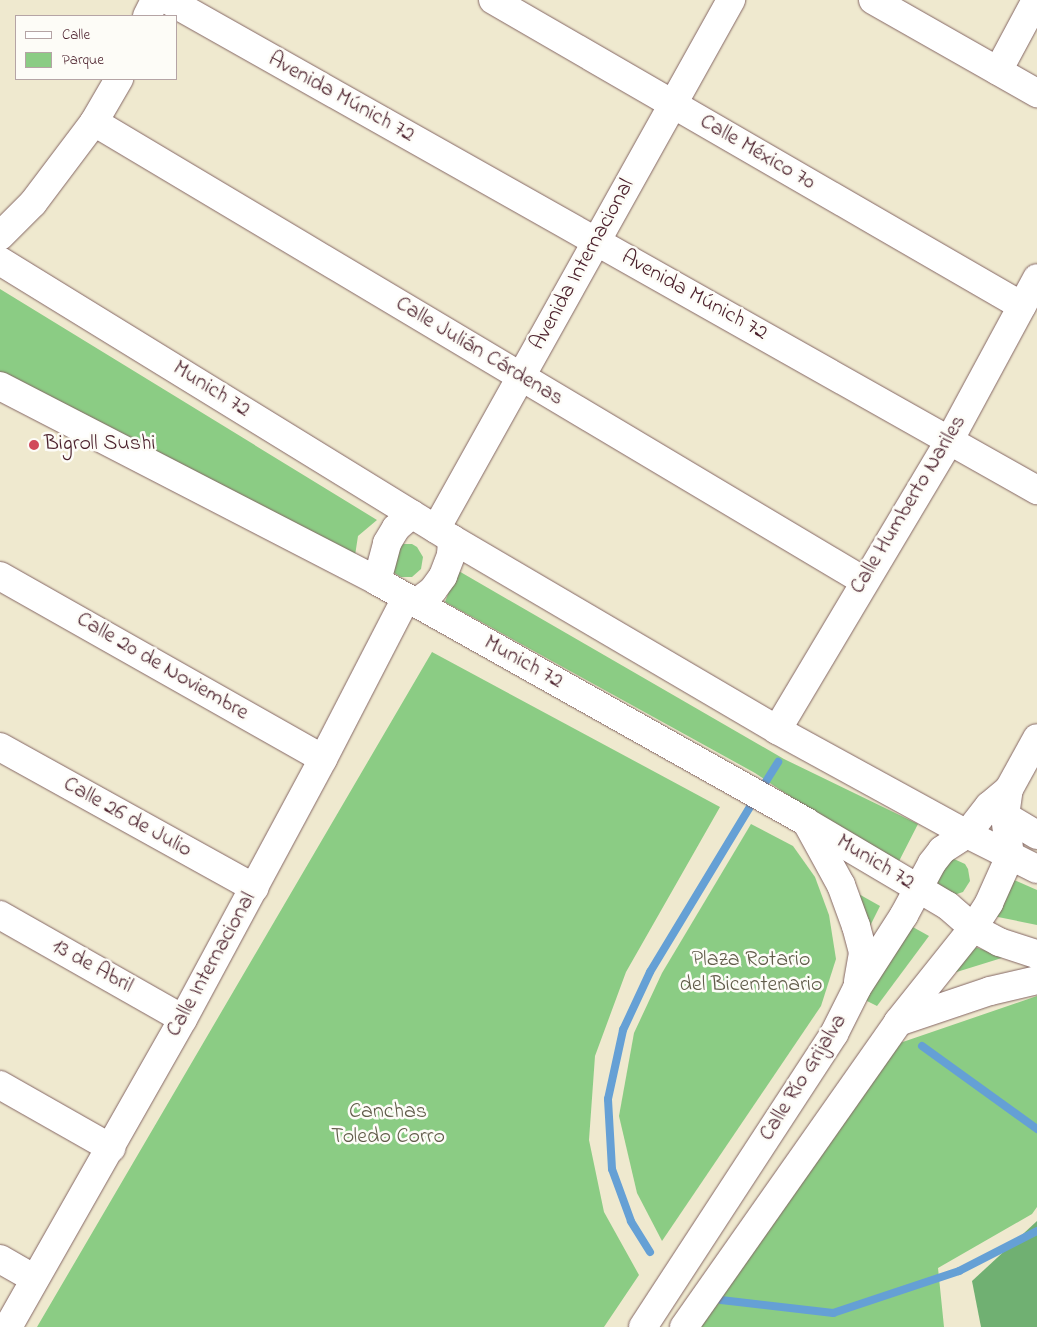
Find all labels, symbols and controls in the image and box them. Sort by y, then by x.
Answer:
legend [15,15,178,80]
text: Calle [62,24,90,46]
street label: Avenida Múnich 72 [263,47,419,149]
text: Parque [62,49,104,71]
street label: Calle México 70 [695,109,819,197]
street label: Avenida Internacional [525,175,641,355]
street label: Avenida Múnich 72 [616,245,772,347]
street label: Calle Julián Cárdenas [390,291,568,413]
street label: Munich 72 [167,356,255,424]
street label: Calle Humberto Nariles [845,411,973,599]
place label: Bigroll Sushi [44,432,155,458]
marker: Bigroll Sushi [28,439,40,451]
street label: Calle 20 de Noviembre [71,607,253,727]
street label: Munich 72 [479,631,567,695]
street label: Calle 26 de Julio [58,772,196,864]
street label: Munich 72 [831,829,919,897]
street label: Calle Internacional [161,888,263,1042]
street label: 13 de Abril [47,934,137,1000]
park label: Plaza Rotario del Bicentenario [680,947,822,998]
street label: Calle Río Grijalva [754,1010,854,1146]
park label: Canchas Toledo Corro [331,1099,445,1150]

